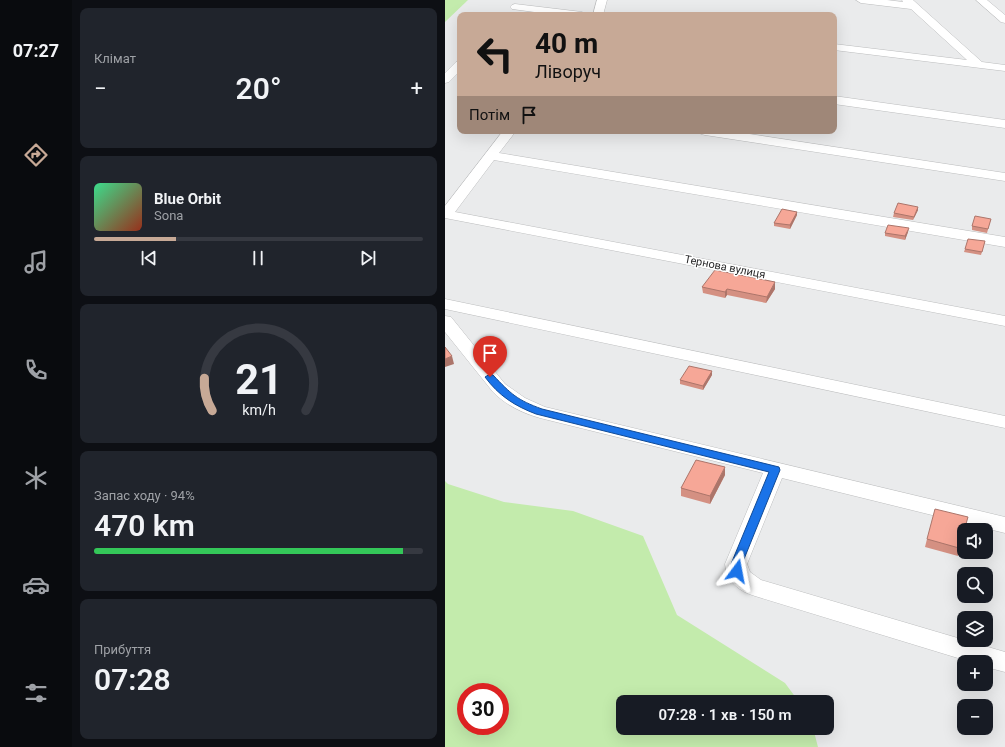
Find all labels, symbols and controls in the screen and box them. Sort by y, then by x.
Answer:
text: 40 m [535,27,598,60]
icon: left [469,28,521,80]
text: 07:27 [13,40,59,61]
text: Клімат [94,51,136,66]
text: Ліворуч [535,61,601,82]
text: 20° [236,71,281,106]
text: − [94,76,107,101]
text: + [411,76,423,101]
icon: arrive [518,104,540,126]
text: Потім [469,106,510,124]
icon: directions [22,141,50,169]
text: Blue Orbit [154,190,221,208]
text: Sona [154,208,183,223]
icon: previous [138,247,160,269]
icon: pause [247,247,269,269]
icon: next [357,247,379,269]
icon: music [22,248,50,276]
street label: Тернова вулиця [683,253,767,281]
pin [473,336,507,377]
icon: arrive [479,342,501,364]
text: 21 [235,355,282,404]
icon: phone [22,356,50,384]
text: km/h [242,402,275,418]
icon: climate [22,464,50,492]
text: Запас ходу · 94% [94,488,195,503]
text: 470 km [94,508,195,543]
map controls [957,523,993,735]
button: sound [957,523,993,559]
position arrow [716,550,758,592]
button: search [957,567,993,603]
icon: car [22,571,50,599]
button: layers [957,611,993,647]
text: Прибуття [94,642,151,657]
button: + [957,655,993,691]
text: 07:28 [94,662,171,697]
icon: filters [22,679,50,707]
speed limit sign: 30 [457,683,509,735]
button: − [957,699,993,735]
text: 07:28 · 1 хв · 150 m [659,706,791,724]

